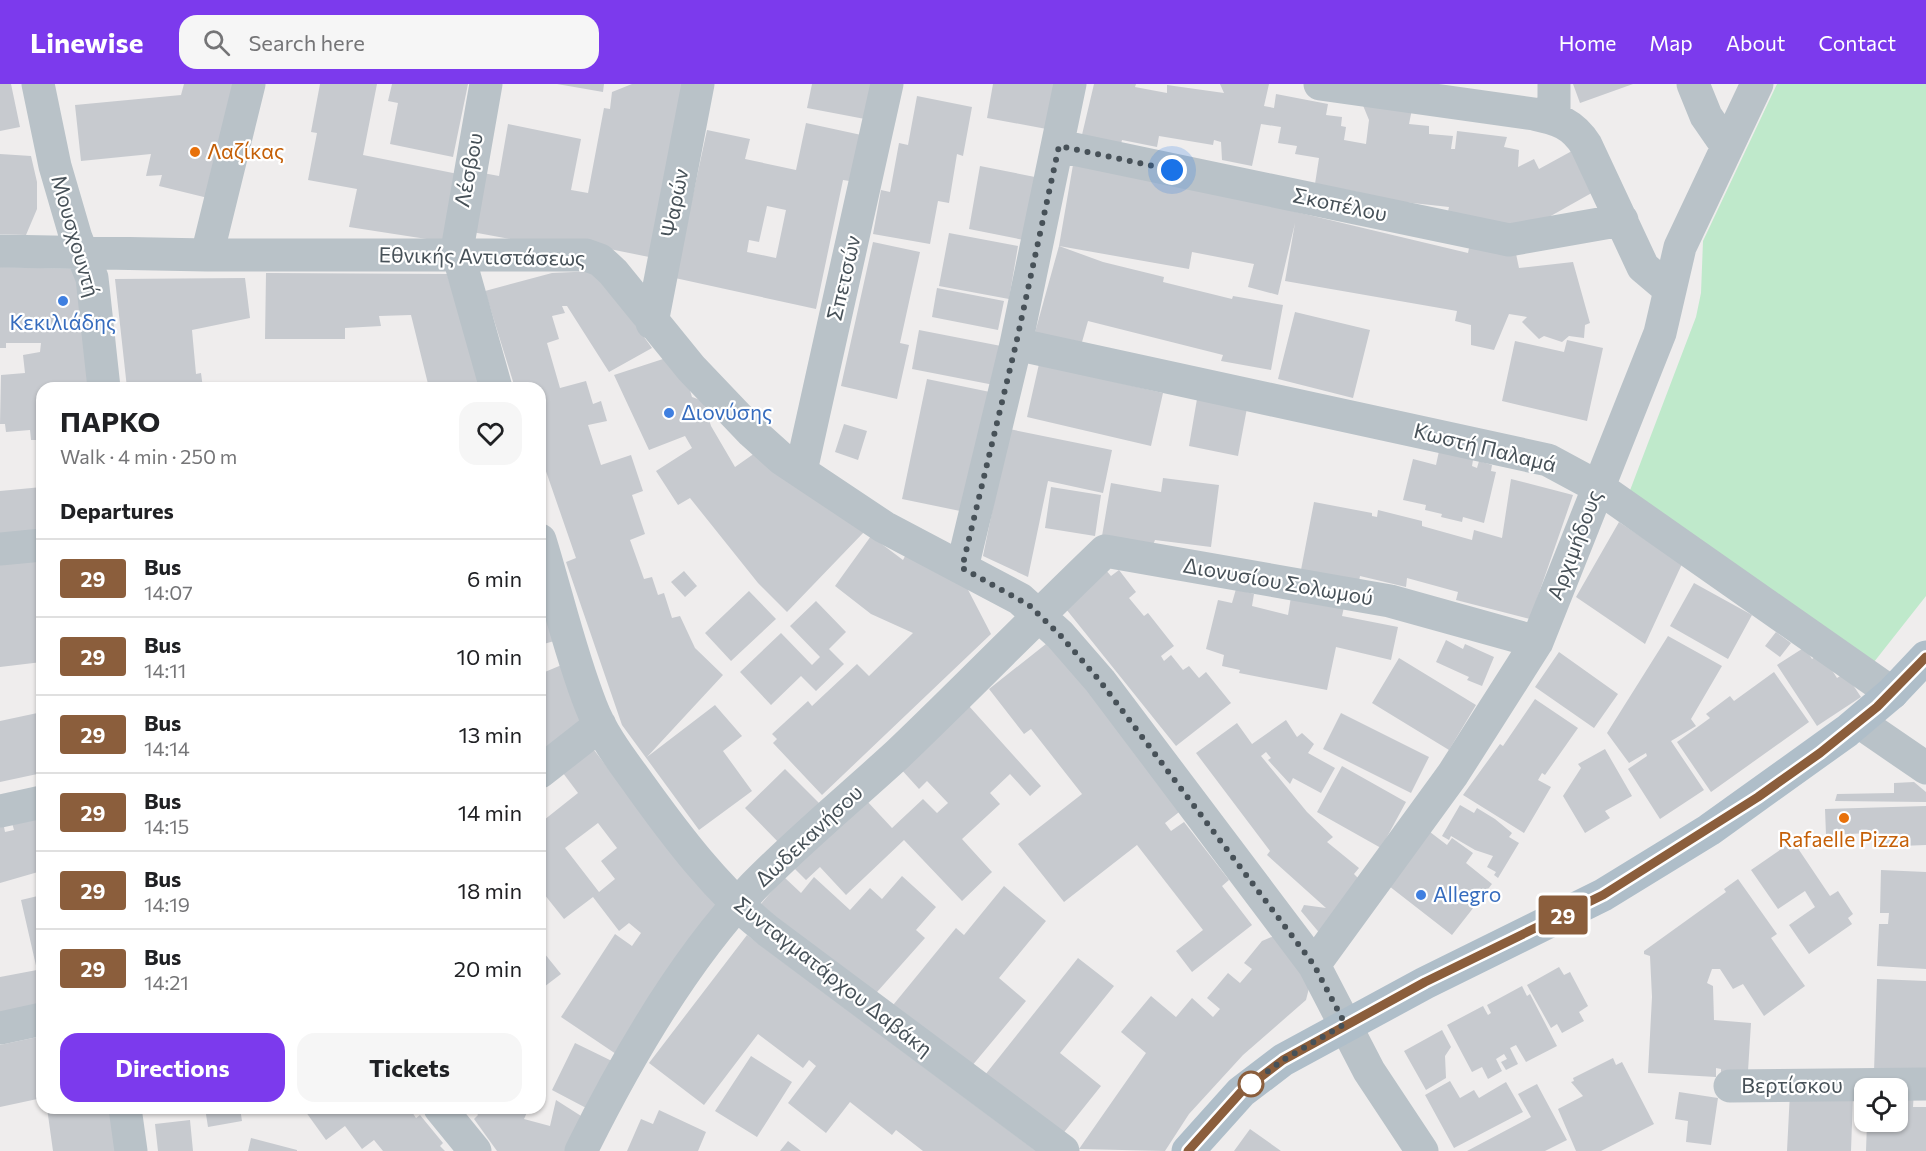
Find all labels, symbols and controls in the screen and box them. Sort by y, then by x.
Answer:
search box [179,15,599,69]
text: Linewise [30,25,143,59]
icon: search [200,26,233,59]
text: Search here [248,29,365,56]
text: Home [1559,30,1616,55]
text: Map [1649,30,1693,55]
text: About [1726,30,1785,55]
text: Contact [1818,30,1896,55]
street label: Λέσβου [448,130,487,209]
place label: Λαζίκας [207,138,284,163]
marker: Λαζίκας [188,145,202,159]
your location [1157,155,1187,185]
street label: Ψαρών [655,166,692,239]
street label: Μουσχουντή [47,172,106,299]
street label: Σκοπέλου [1291,181,1390,226]
street label: Σπετσών [821,232,865,323]
street label: Εθνικής Αντιστάσεως [378,241,586,270]
marker: Κεκιλιάδης [56,294,70,308]
place label: Κεκιλιάδης [10,309,116,334]
place label: Διονύσης [681,399,772,424]
button: heart [459,402,522,465]
text: ΠΑΡΚΟ [60,404,160,438]
marker: Διονύσης [662,406,676,420]
street label: Κωστή Παλαμά [1412,417,1559,476]
text: Walk · 4 min · 250 m [60,444,237,468]
street label: Αρχιμήδους [1541,486,1606,603]
text: Departures [60,497,174,524]
street label: Διονυσίου Σολωμού [1181,551,1375,610]
text: Bus [144,553,181,580]
text: 6 min [467,565,522,592]
text: 29 [81,566,105,591]
text: 14:07 [144,580,193,604]
text: Bus [144,631,181,658]
text: 10 min [457,643,522,670]
text: 29 [81,644,105,669]
text: 14:11 [144,658,186,682]
text: Bus [144,709,181,736]
text: 13 min [458,721,522,748]
text: 29 [81,722,105,747]
text: 14:14 [144,736,190,760]
street label: Δωδεκανήσου [749,779,867,891]
text: Bus [144,787,181,814]
text: 14 min [458,799,522,826]
text: 29 [81,800,105,825]
marker: Rafaelle Pizza [1837,811,1851,825]
text: 14:15 [144,814,189,838]
place label: Rafaelle Pizza [1778,826,1910,851]
text: Bus [144,865,181,892]
text: 18 min [458,877,522,904]
text: 29 [81,878,105,903]
place label: Allegro [1433,881,1501,906]
marker: Allegro [1414,888,1428,902]
street label: Συνταγματάρχου Δαβάκη [730,891,938,1061]
text: 14:19 [144,892,190,916]
line badge: 29 [1536,896,1590,934]
text: 29 [1551,903,1575,928]
text: Bus [144,943,181,970]
text: 20 min [454,955,522,982]
text: 29 [81,956,105,981]
text: 14:21 [144,970,189,994]
button: Directions [60,1033,285,1102]
button: Tickets [297,1033,522,1102]
unlabelled marker [1238,1071,1264,1097]
street label: Βερτίσκου [1741,1072,1843,1097]
map controls [1854,1078,1908,1132]
button: locate [1854,1078,1908,1132]

